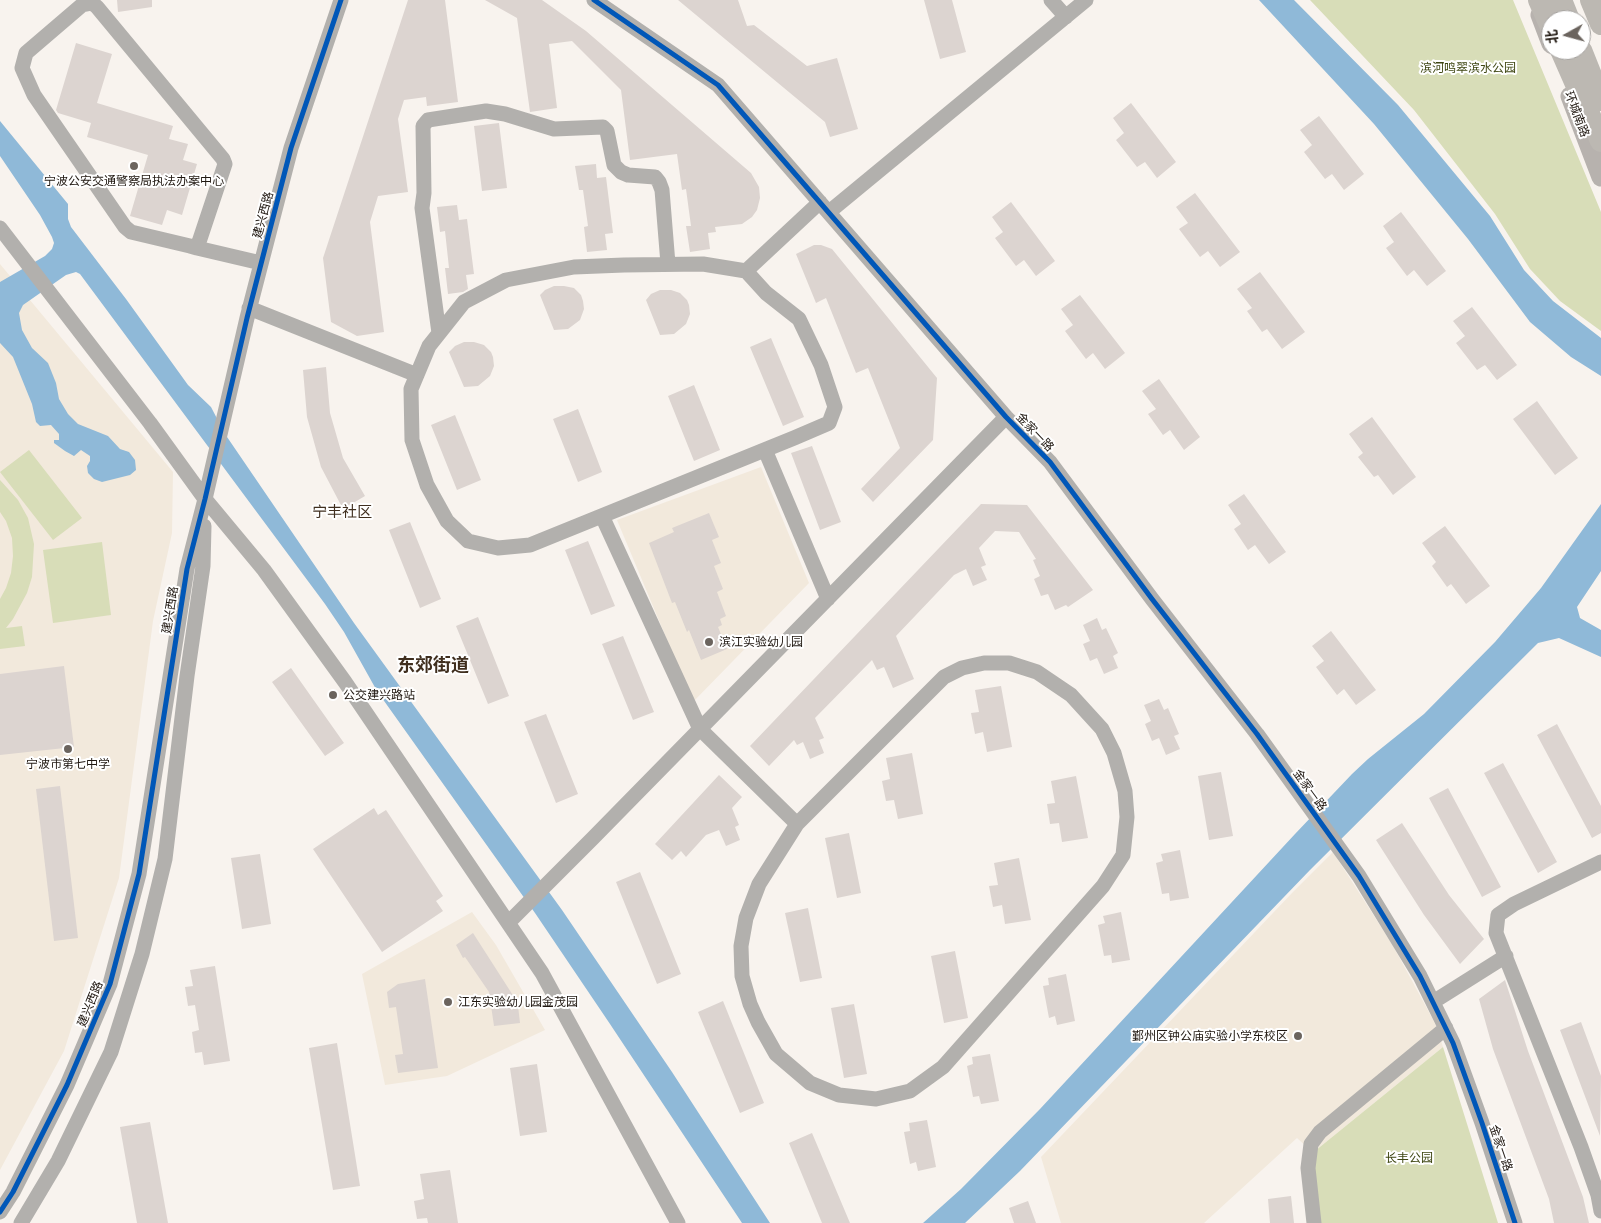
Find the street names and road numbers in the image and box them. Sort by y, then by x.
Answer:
street label: 环城南路 [1562,89,1592,139]
street label: 建兴西路 [250,190,276,240]
street label: 金家一路 [1013,410,1057,454]
street label: 建兴西路 [159,585,181,635]
street label: 金家一路 [1290,766,1330,814]
street label: 建兴西路 [74,979,106,1029]
street label: 金家一路 [1486,1123,1516,1173]

